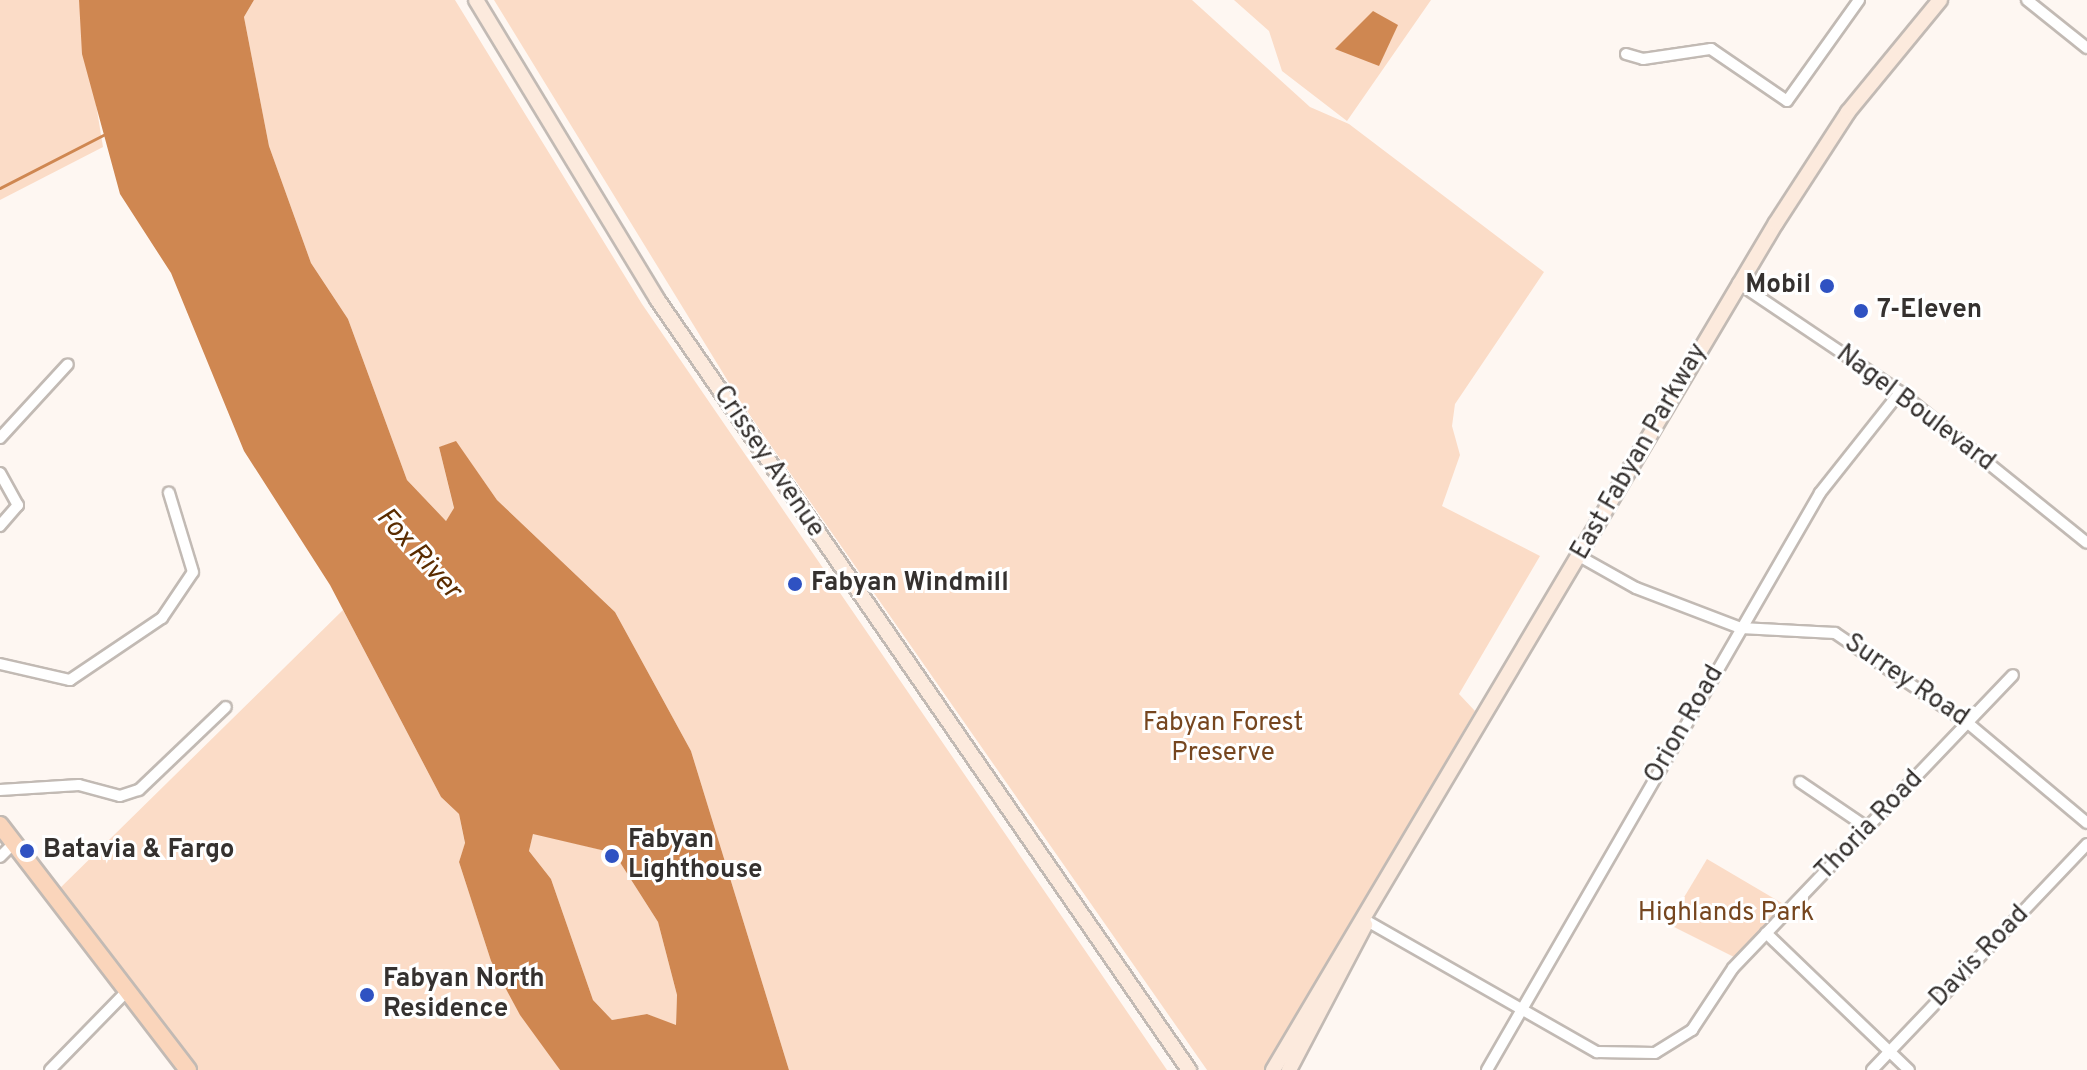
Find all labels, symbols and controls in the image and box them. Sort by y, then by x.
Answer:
place label: Mobil [1745,270,1811,302]
marker: Mobil [1818,277,1836,295]
place label: 7-Eleven [1877,295,1982,327]
marker: 7-Eleven [1852,302,1870,320]
street label: East Fabyan Parkway [1565,338,1715,566]
street label: Nagel Boulevard [1829,339,2001,479]
street label: Crissey Avenue [705,380,831,544]
water label: Fox River [368,501,468,607]
place label: Fabyan Windmill [811,568,1009,600]
marker: Fabyan Windmill [786,575,804,593]
street label: Surrey Road [1838,628,1974,734]
street label: Orion Road [1639,660,1731,790]
park label: Fabyan Forest Preserve [1143,708,1303,770]
street label: Thoria Road [1810,764,1930,888]
place label: Fabyan Lighthouse [628,825,762,886]
place label: Batavia & Fargo [43,835,234,867]
marker: Batavia & Fargo [18,842,36,860]
marker: Fabyan Lighthouse [603,847,621,865]
park label: Highlands Park [1638,898,1814,930]
street label: Davis Road [1924,900,2036,1014]
place label: Fabyan North Residence [383,964,545,1026]
marker: Fabyan North Residence [358,986,376,1004]

